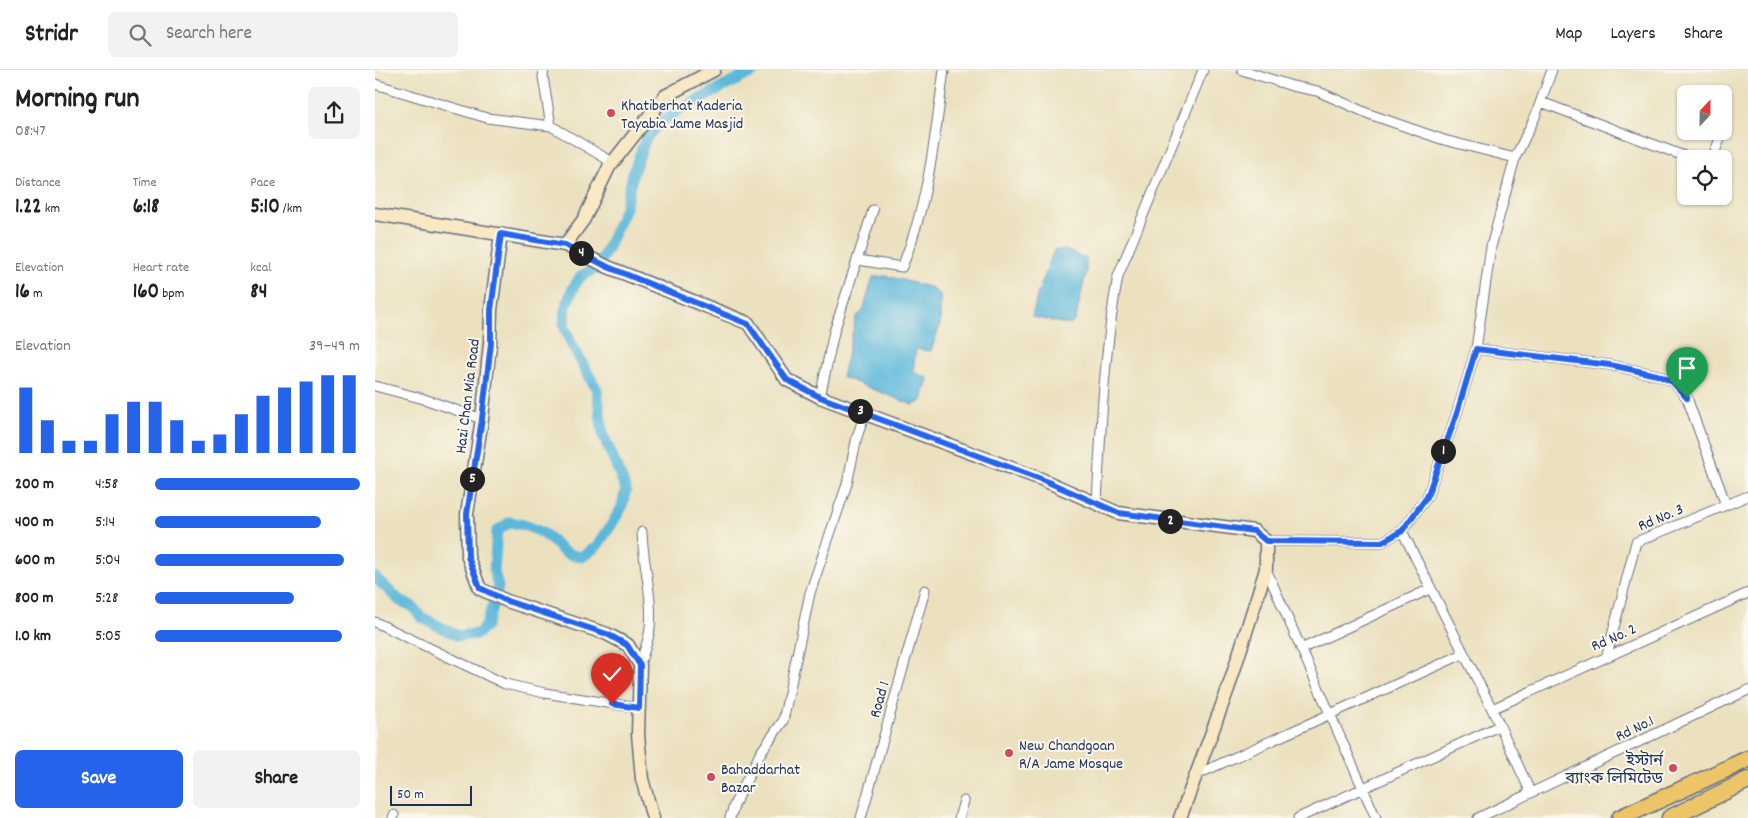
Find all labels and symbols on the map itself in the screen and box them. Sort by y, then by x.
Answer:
north arrow [1677,85,1733,140]
place label: Khatiberhat Kaderia Tayabia Jame Masjid [621,95,743,136]
marker: Khatiberhat Kaderia Tayabia Jame Masjid [605,107,617,119]
pin: 4 [569,240,593,266]
street label: Hazi Chan Mia Road [450,338,487,455]
pin [1666,347,1708,398]
pin: 3 [847,398,873,424]
pin: 1 [1431,438,1455,464]
pin: 5 [459,466,485,492]
street label: Rd No. 3 [1635,498,1687,538]
pin: 2 [1157,508,1183,534]
street label: Rd No. 2 [1588,618,1640,658]
pin [591,653,633,704]
street label: Road 1 [864,679,897,721]
street label: Rd No.1 [1612,710,1658,748]
place label: New Chandgoan R/A Jame Mosque [1019,735,1123,776]
marker: New Chandgoan R/A Jame Mosque [1003,747,1015,759]
place label: ইস্টার্ন ব্যাংক লিমিটেড [1564,750,1664,791]
place label: Bahaddarhat Bazar [721,759,800,800]
marker: ইস্টার্ন ব্যাংক লিমিটেড [1667,762,1679,774]
marker: Bahaddarhat Bazar [705,771,717,783]
scale bar [390,783,473,806]

